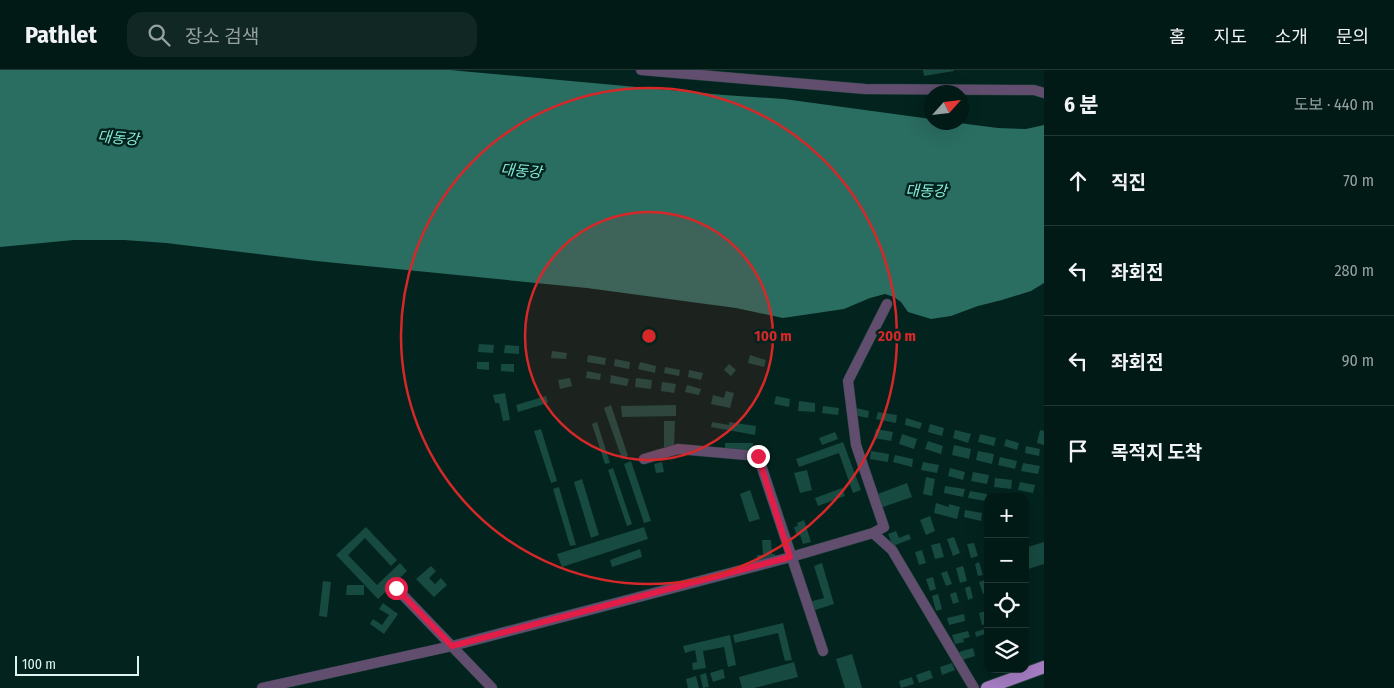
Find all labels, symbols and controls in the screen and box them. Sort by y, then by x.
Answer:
search box [127,12,477,57]
text: Pathlet [25,21,97,49]
icon: search [145,21,173,49]
text: 장소 검색 [185,25,259,48]
text: 홈 [1169,26,1186,48]
text: 지도 [1214,26,1247,48]
text: 소개 [1275,26,1308,48]
text: 문의 [1336,26,1369,48]
north arrow [924,85,969,130]
text: 6 분 [1064,92,1099,118]
text: 도보 · 440 m [1294,95,1374,114]
water label: 대동강 [97,127,142,149]
water label: 대동강 [500,160,545,182]
icon: ahead [1064,167,1092,195]
text: 직진 [1111,171,1146,194]
text: 70 m [1343,171,1374,190]
water label: 대동강 [905,182,949,200]
icon: left [1064,257,1092,285]
text: 좌회전 [1111,261,1163,284]
text: 280 m [1335,261,1374,280]
centre of rings [640,327,658,345]
text: 100 m [754,327,792,345]
text: 200 m [877,327,916,345]
icon: left [1064,347,1092,375]
text: 좌회전 [1111,351,1163,374]
text: 90 m [1342,351,1374,370]
icon: arrive [1064,437,1092,465]
text: 목적지 도착 [1111,441,1202,464]
route end [747,445,770,468]
map controls [984,493,1029,673]
button: + [984,493,1029,538]
button: − [984,538,1029,583]
route start [385,577,408,600]
button: locate [984,583,1029,628]
button: layers [984,628,1029,673]
scale bar [15,653,139,676]
text: 100 m [22,656,56,673]

